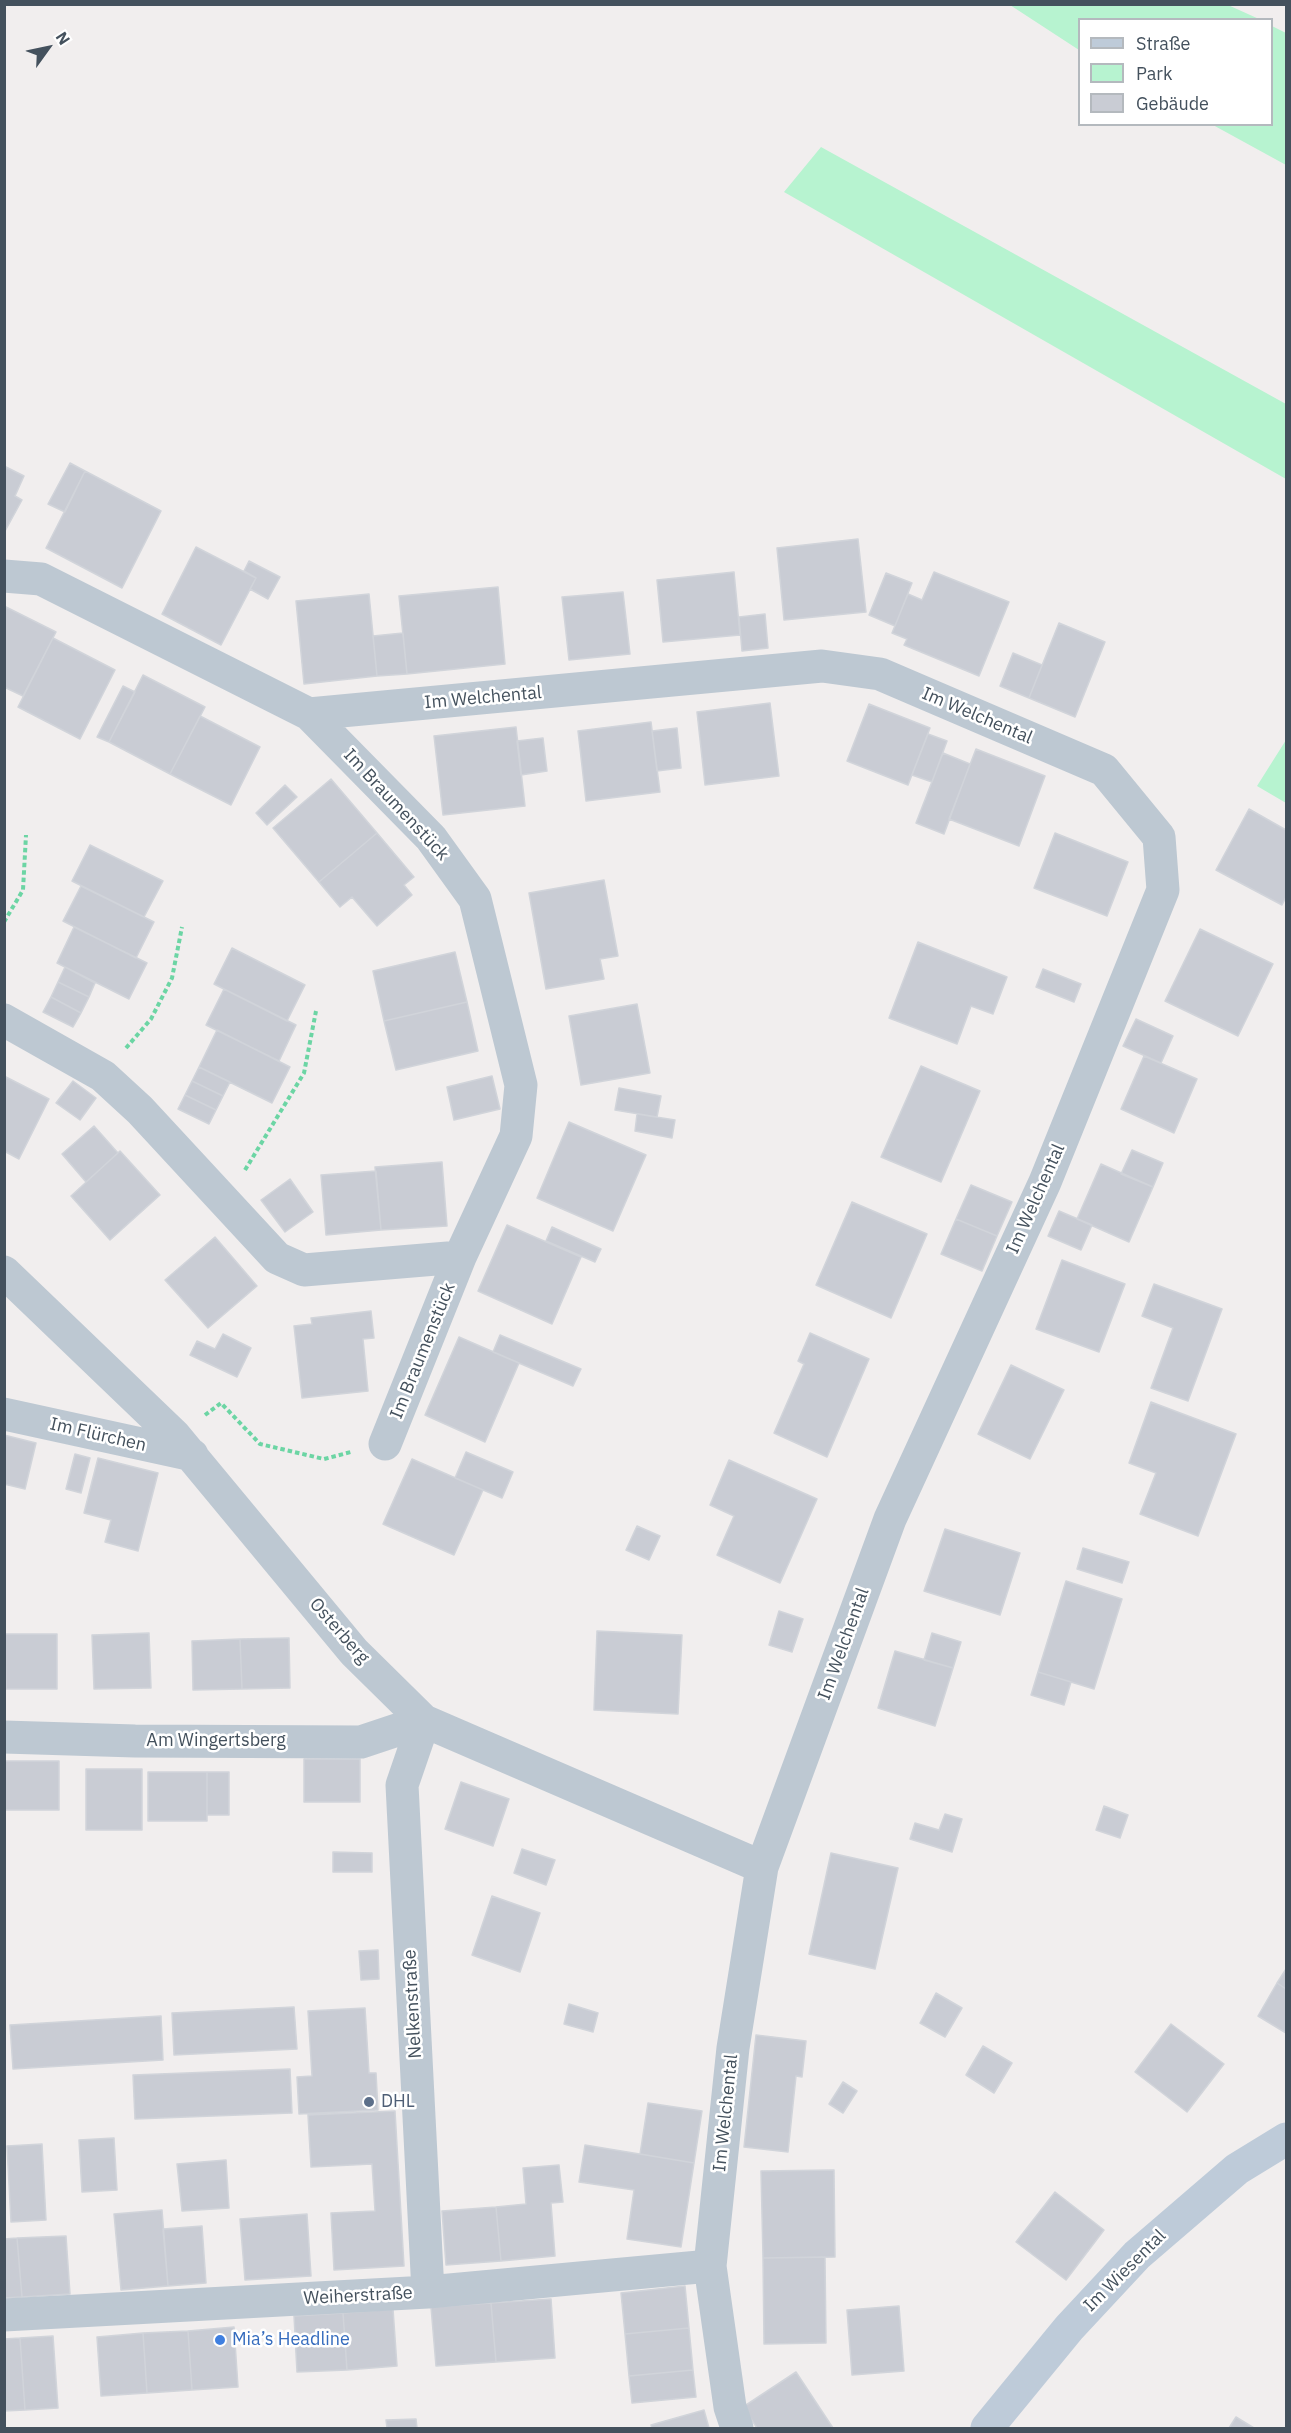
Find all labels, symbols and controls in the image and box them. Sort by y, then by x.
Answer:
north arrow [18,18,78,78]
legend [1078,18,1273,126]
text: N [52,28,75,49]
text: Straße [1136,32,1190,55]
text: Park [1136,62,1172,85]
text: Gebäude [1136,92,1209,115]
street label: Im Welchental [423,682,543,714]
street label: Im Welchental [919,683,1035,749]
street label: Im Braumenstück [339,745,453,865]
street label: Im Welchental [1002,1141,1070,1257]
street label: Im Braumenstück [386,1280,460,1422]
street label: Im Flürchen [48,1413,148,1457]
street label: Im Welchental [814,1585,874,1703]
street label: Osterberg [305,1594,373,1668]
street label: Am Wingertsberg [146,1730,286,1752]
street label: Nelkenstraße [399,1949,427,2059]
street label: Im Welchental [709,2053,743,2173]
place label: DHL [381,2091,415,2113]
marker: DHL [362,2095,376,2109]
street label: Im Wiesental [1079,2225,1171,2317]
street label: Weiherstraße [303,2282,413,2310]
place label: Mia’s Headline [232,2329,350,2351]
marker: Mia’s Headline [213,2333,227,2347]

